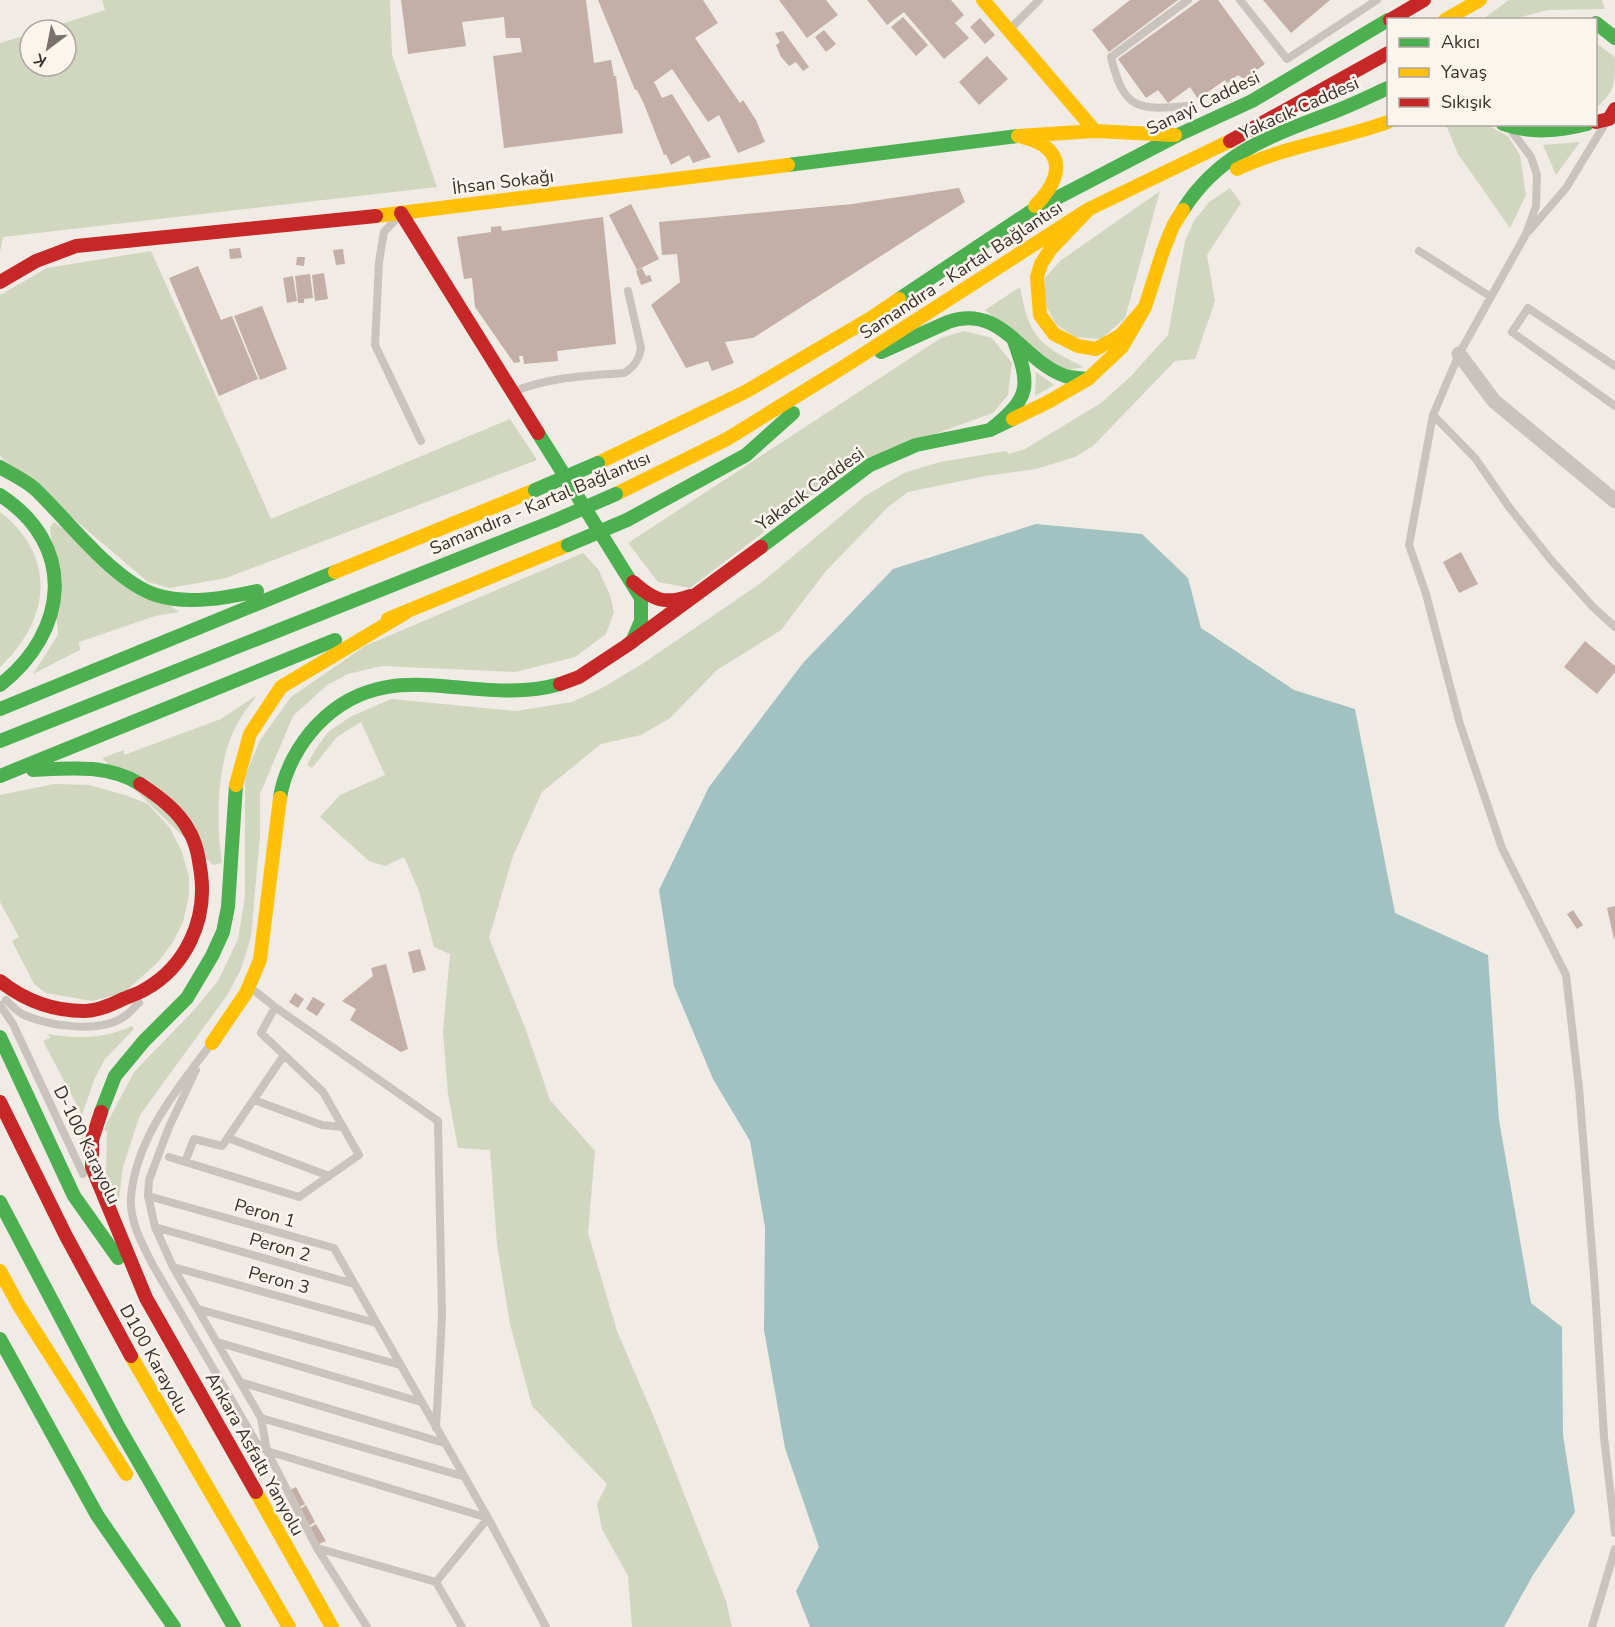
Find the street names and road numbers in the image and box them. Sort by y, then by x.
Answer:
street label: Sanayi Caddesi [1142,65,1264,141]
street label: Yakacık Caddesi [1235,71,1362,145]
street label: İhsan Sokağı [451,164,555,200]
street label: Samandıra - Kartal Bağlantısı [855,195,1067,345]
street label: Yakacık Caddesi [750,442,869,537]
street label: Samandıra - Kartal Bağlantısı [426,446,654,560]
street label: D-100 Karayolu [48,1082,126,1208]
street label: Peron 1 [232,1193,298,1233]
street label: Peron 2 [247,1227,313,1267]
street label: Peron 3 [246,1260,312,1300]
street label: D100 Karayolu [114,1300,194,1418]
street label: Ankara Asfaltı Yanyolu [200,1368,310,1540]

